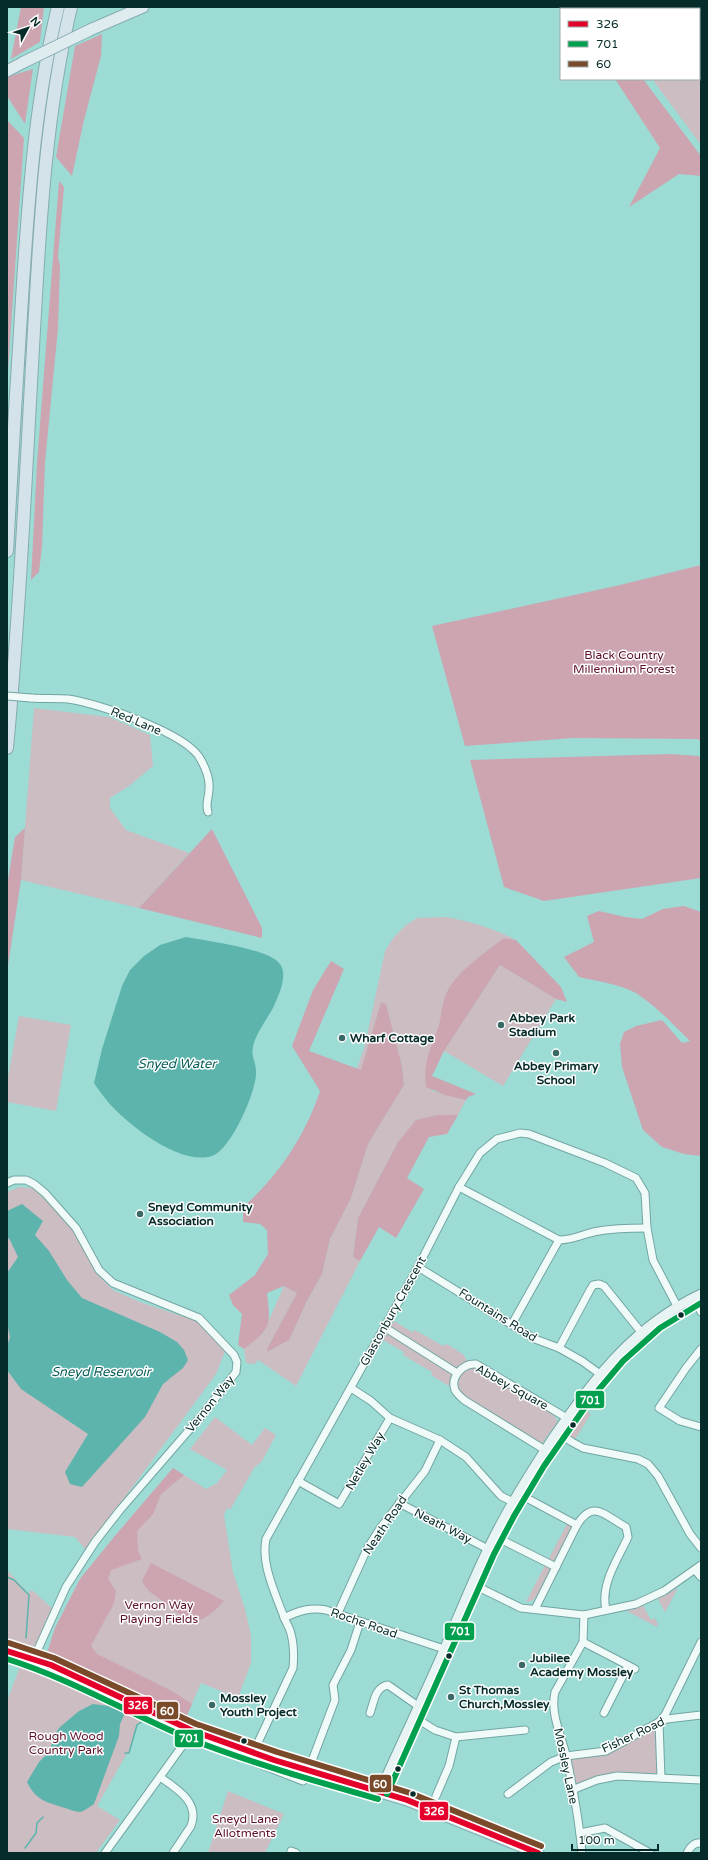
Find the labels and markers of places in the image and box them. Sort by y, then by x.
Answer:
place label: Abbey Park Stadium [509,1011,575,1039]
marker: Abbey Park Stadium [496,1020,506,1030]
place label: Wharf Cottage [350,1031,434,1046]
marker: Wharf Cottage [337,1033,347,1043]
marker: Abbey Primary School [551,1048,561,1058]
place label: Abbey Primary School [514,1059,599,1087]
place label: Sneyd Community Association [148,1200,253,1228]
marker: Sneyd Community Association [135,1209,145,1219]
unlabelled marker [676,1310,686,1320]
unlabelled marker [568,1420,578,1430]
unlabelled marker [444,1651,454,1661]
place label: Jubilee Academy Mossley [529,1651,634,1680]
marker: Jubilee Academy Mossley [517,1660,527,1670]
place label: St Thomas Church,Mossley [459,1683,550,1712]
place label: Mossley Youth Project [220,1691,297,1720]
marker: St Thomas Church,Mossley [446,1692,456,1702]
marker: Mossley Youth Project [207,1700,217,1710]
unlabelled marker [239,1736,249,1746]
unlabelled marker [393,1764,403,1774]
unlabelled marker [408,1789,418,1799]

